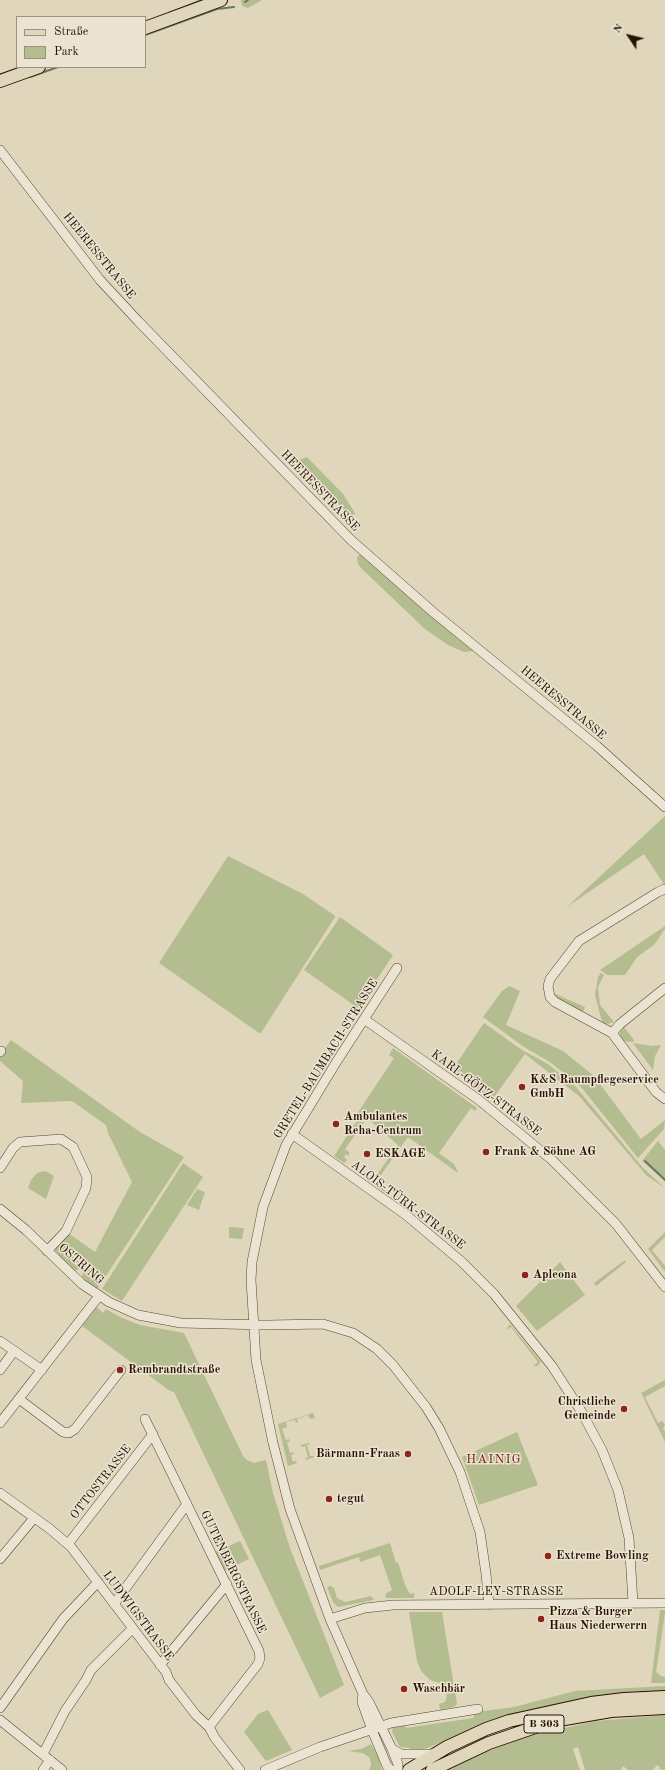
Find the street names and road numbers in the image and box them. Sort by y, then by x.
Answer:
street label: HEERESSTRASSE [60,210,138,302]
street label: HEERESSTRASSE [278,447,362,535]
street label: HEERESSTRASSE [517,663,609,743]
street label: GRETEL-BAUMBACH-STRASSE [271,977,381,1141]
street label: KARL-GÖTZ-STRASSE [428,1047,544,1139]
street label: ALOIS-TÜRK-STRASSE [348,1157,468,1253]
street label: OSTRING [55,1240,107,1288]
street label: OTTOSTRASSE [67,1442,135,1522]
street label: GUTENBERGSTRASSE [197,1508,269,1636]
street label: LUDWIGSTRASSE [100,1568,176,1664]
street label: ADOLF-LEY-STRASSE [429,1585,563,1599]
road number: B 303 [524,1715,564,1733]

